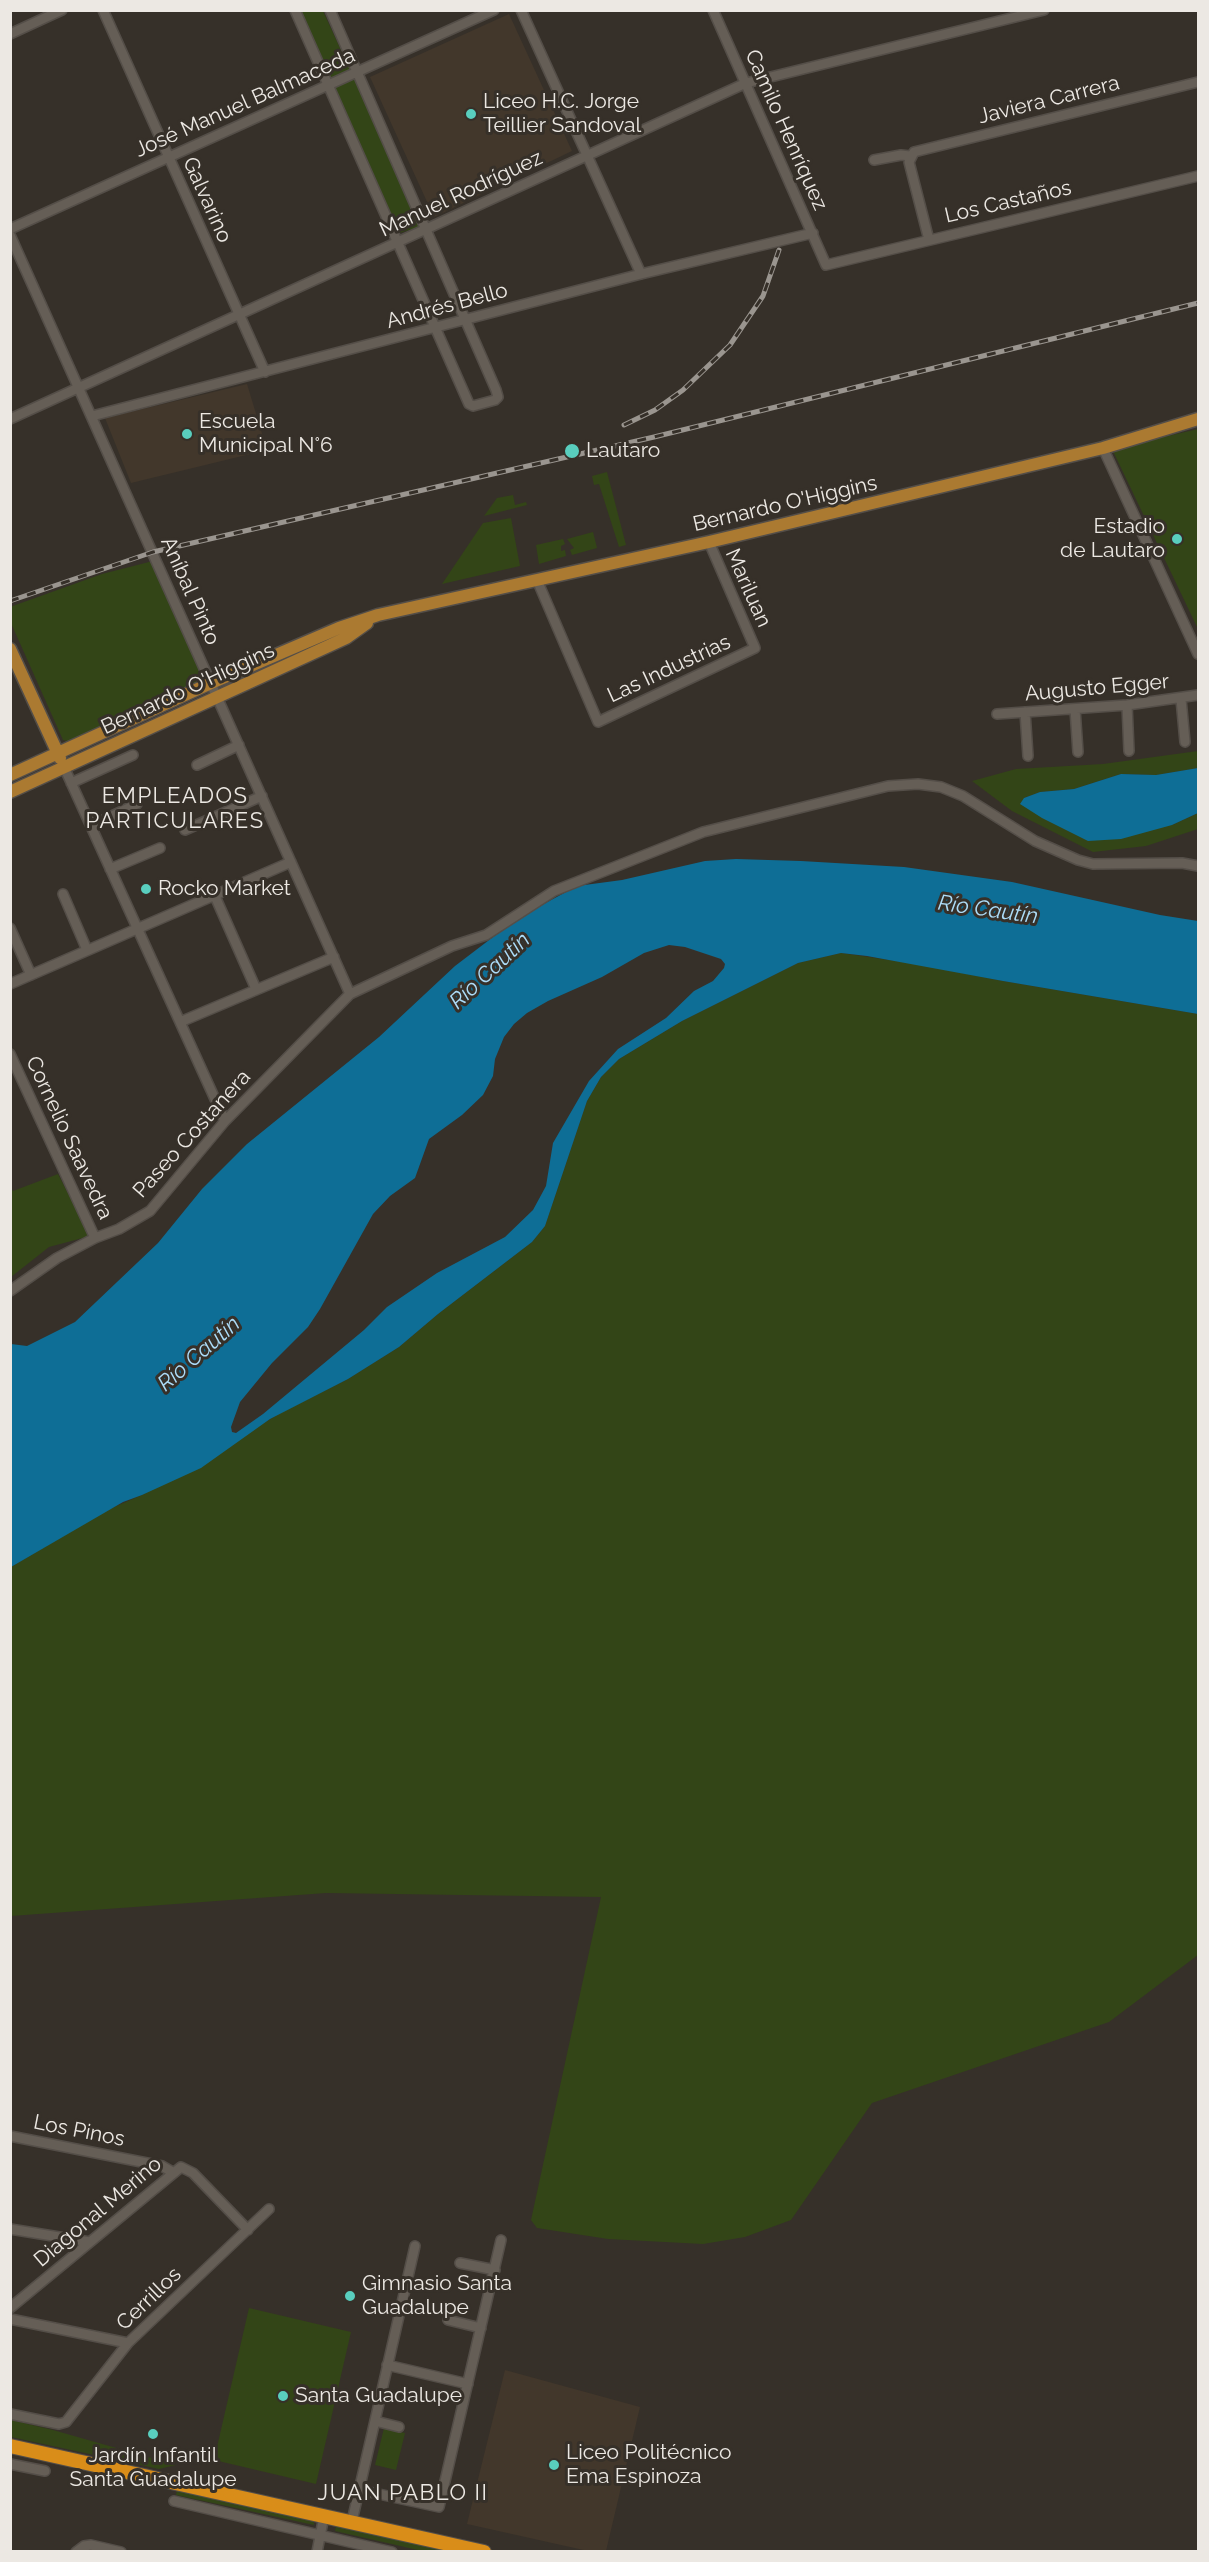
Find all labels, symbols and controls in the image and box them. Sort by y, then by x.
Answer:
street label: José Manuel Balmaceda [131,43,359,163]
street label: Camilo Henríquez [739,46,833,214]
street label: Javiera Carrera [976,70,1122,130]
place label: Liceo H.C. Jorge Teillier Sandoval [483,89,641,139]
marker: Liceo H.C. Jorge Teillier Sandoval [464,107,478,121]
street label: Manuel Rodríguez [376,145,546,243]
street label: Galvarino [177,153,237,247]
street label: Los Castaños [942,175,1074,229]
street label: Andrés Bello [384,278,510,334]
place label: Escuela Municipal N°6 [199,409,333,459]
marker: Escuela Municipal N°6 [180,427,194,441]
place label: Lautaro [586,438,660,464]
marker: Lautaro [563,442,581,460]
street label: Bernardo O'Higgins [690,471,880,537]
place label: Estadio de Lautaro [1060,514,1165,564]
marker: Estadio de Lautaro [1170,532,1184,546]
street label: Aníbal Pinto [155,533,225,649]
street label: Mariluan [719,545,777,631]
street label: Las Industrias [603,630,735,708]
street label: Bernardo O'Higgins [97,638,279,740]
street label: Augusto Egger [1024,669,1170,707]
district label: EMPLEADOS PARTICULARES [86,783,264,834]
place label: Rocko Market [158,876,291,902]
marker: Rocko Market [139,882,153,896]
water label: Río Cautín [936,890,1040,930]
water label: Río Cautín [444,927,536,1015]
street label: Cornelio Saavedra [20,1052,118,1224]
street label: Paseo Costanera [128,1065,256,1203]
water label: Río Cautín [152,1311,246,1397]
street label: Los Pinos [31,2110,127,2152]
street label: Diagonal Merino [29,2151,167,2273]
street label: Cerrillos [111,2262,187,2336]
place label: Gimnasio Santa Guadalupe [362,2271,512,2321]
marker: Gimnasio Santa Guadalupe [343,2289,357,2303]
place label: Santa Guadalupe [295,2383,462,2409]
marker: Santa Guadalupe [276,2389,290,2403]
marker: Jardín Infantil Santa Guadalupe [146,2427,160,2441]
place label: Liceo Politécnico Ema Espinoza [566,2440,732,2490]
place label: Jardín Infantil Santa Guadalupe [69,2443,237,2493]
marker: Liceo Politécnico Ema Espinoza [547,2458,561,2472]
district label: JUAN PABLO II [318,2480,488,2506]

